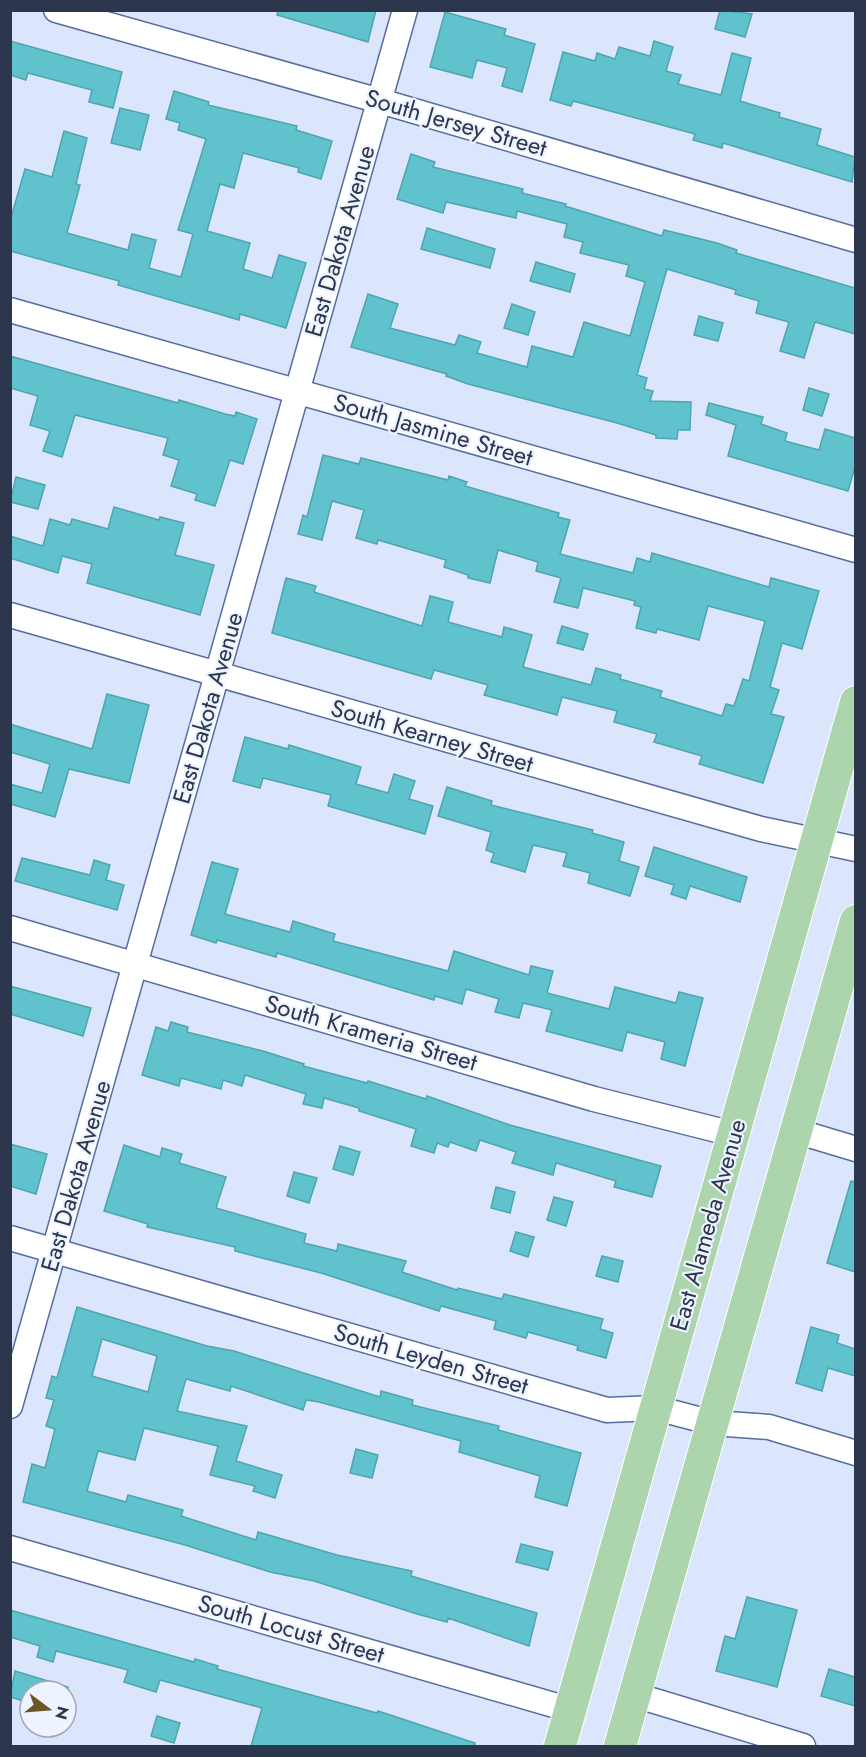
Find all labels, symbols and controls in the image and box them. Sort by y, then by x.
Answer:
street label: South Jersey Street [361,80,551,165]
street label: East Dakota Avenue [295,141,384,341]
street label: South Jasmine Street [329,384,537,475]
street label: East Dakota Avenue [163,608,252,808]
street label: South Kearney Street [327,690,538,781]
street label: South Krameria Street [261,985,482,1080]
street label: East Dakota Avenue [31,1076,120,1276]
street label: East Alameda Avenue [661,1115,754,1335]
street label: South Leyden Street [330,1314,533,1403]
street label: South Locust Street [194,1585,389,1672]
north arrow [18,1679,78,1739]
text: N [49,1704,75,1722]

